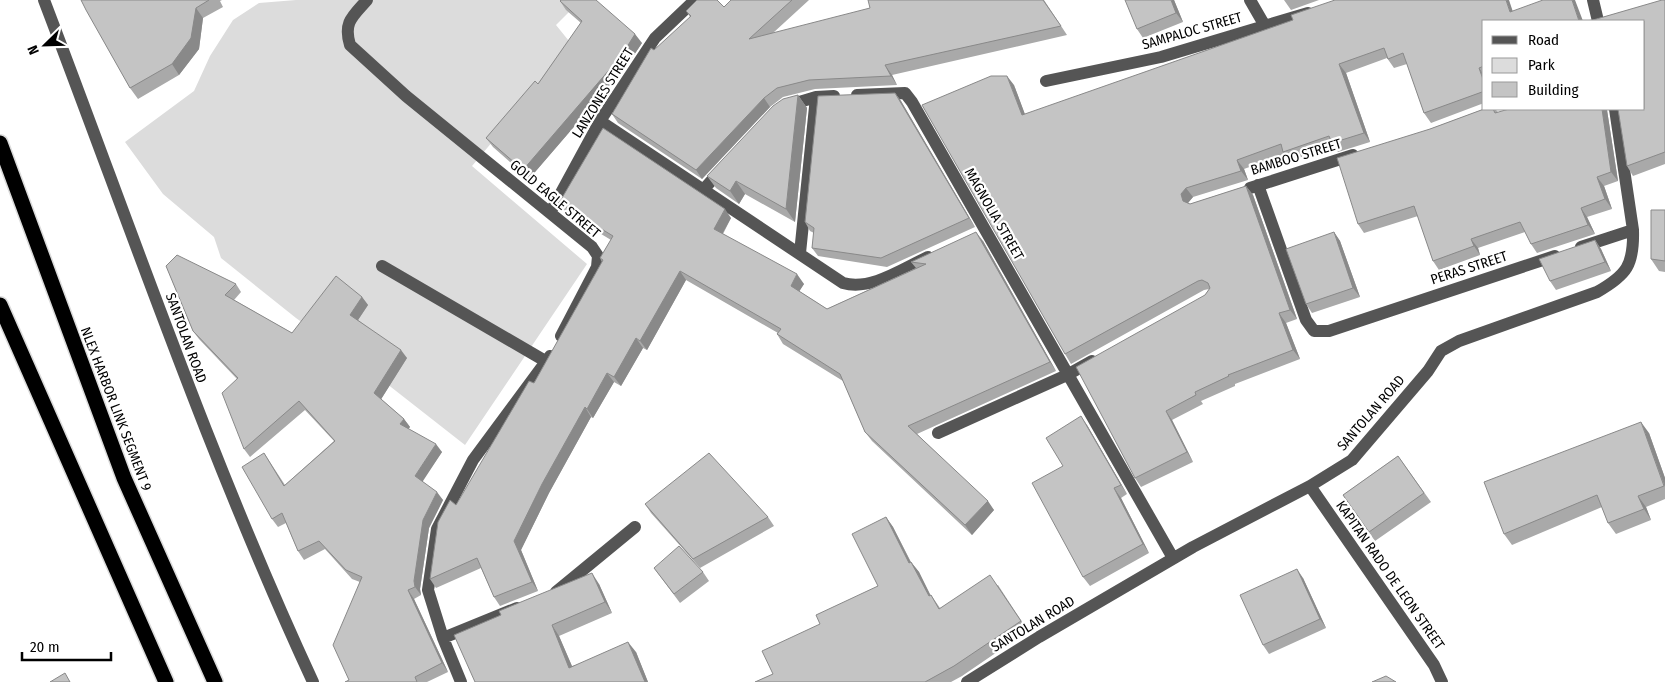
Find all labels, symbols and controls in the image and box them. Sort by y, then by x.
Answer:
street label: SAMPALOC STREET [1140,8,1244,53]
north arrow [20,20,70,70]
legend [1482,20,1645,110]
text: Road [1528,31,1559,49]
text: N [24,43,43,57]
street label: LANZONES STREET [569,45,638,141]
text: Park [1528,56,1555,74]
text: Building [1528,81,1579,99]
street label: BAMBOO STREET [1249,135,1344,179]
street label: GOLD EAGLE STREET [506,156,604,242]
street label: MAGNOLIA STREET [961,165,1027,263]
street label: PERAS STREET [1429,247,1510,288]
street label: SANTOLAN ROAD [162,291,210,385]
street label: NLEX HARBOR LINK SEGMENT 9 [77,325,155,494]
street label: SANTOLAN ROAD [1334,372,1408,454]
street label: KAPITAN RADO DE LEON STREET [1332,497,1448,653]
street label: SANTOLAN ROAD [988,592,1078,656]
scale bar [22,630,111,662]
text: 20 m [30,638,60,656]

